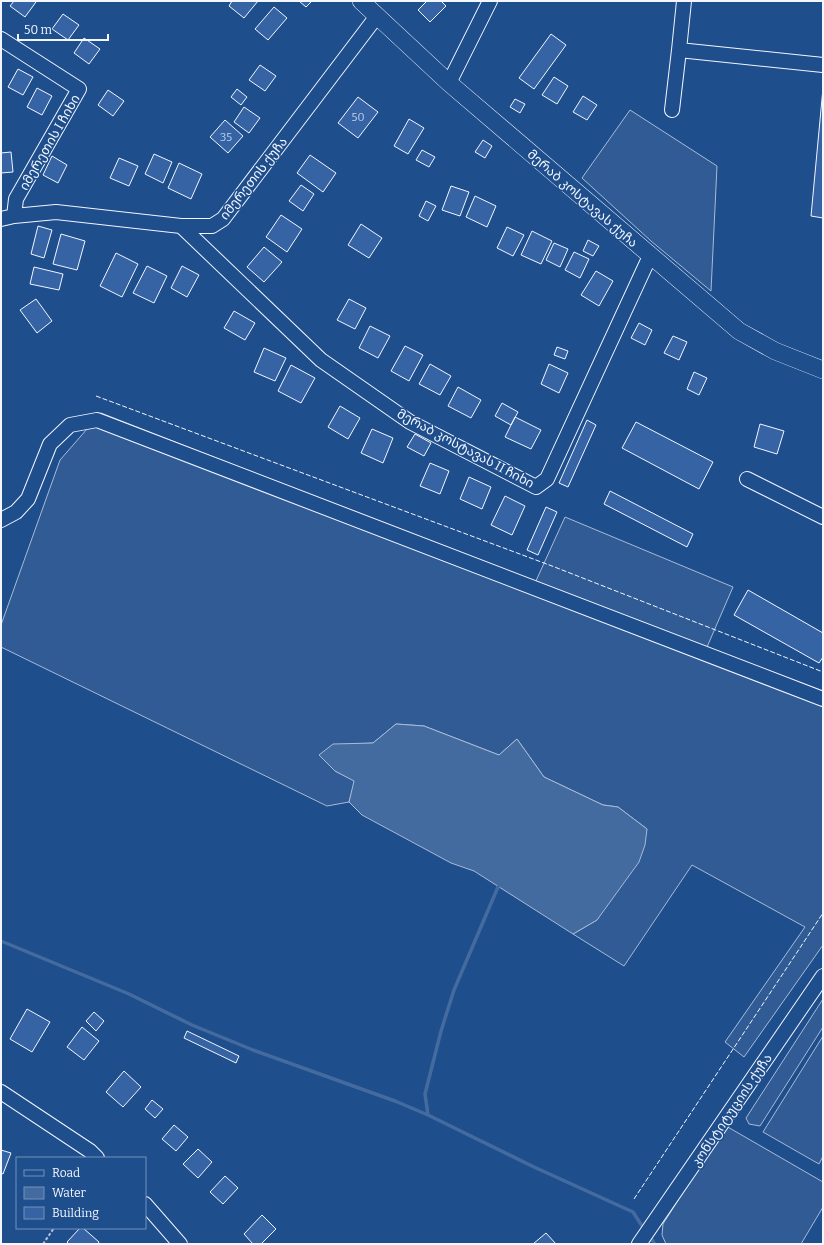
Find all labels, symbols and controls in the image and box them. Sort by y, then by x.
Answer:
scale bar [18,16,108,42]
text: 50 m [24,23,53,37]
street label: იმერეთის I ჩიხი [16,92,83,193]
house number: 50 [352,111,364,124]
house number: 35 [220,131,232,144]
street label: იმერეთის ქუჩა [217,134,290,222]
street label: მერაბ კოსტავას ქუჩა [525,146,641,250]
street label: მერაბ კოსტავას II ჩიხი [395,406,537,491]
street label: კონსტიტუციის ქუჩა [688,1051,775,1170]
legend [16,1157,146,1229]
text: Road [52,1166,80,1180]
text: Water [52,1186,87,1200]
text: Building [52,1206,99,1220]

